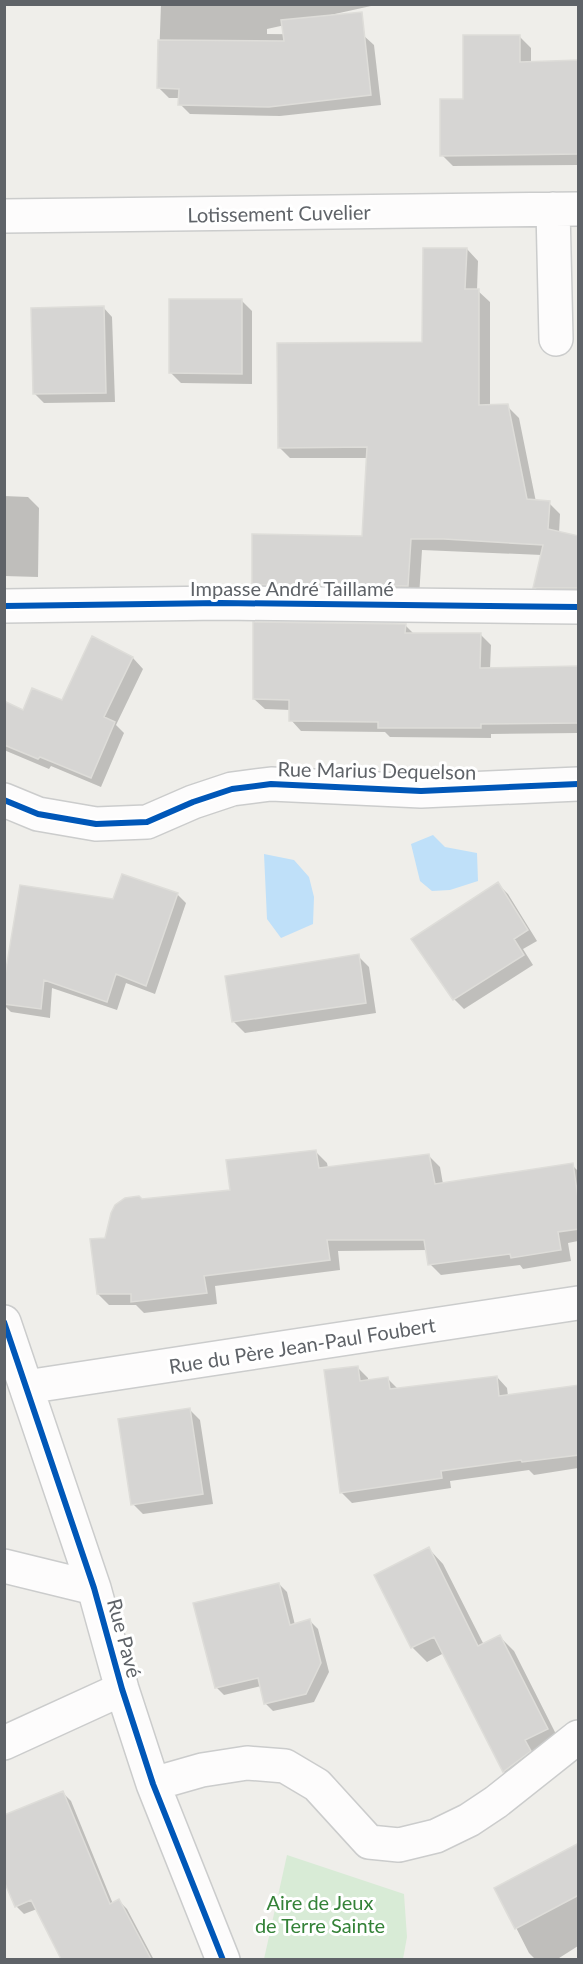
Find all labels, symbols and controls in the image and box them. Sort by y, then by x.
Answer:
street label: Lotissement Cuvelier [187,199,372,227]
street label: Impasse André Taillamé [190,576,394,600]
street label: Rue Marius Dequelson [278,756,476,784]
street label: Rue du Père Jean-Paul Foubert [167,1312,437,1378]
street label: Rue Pavé [103,1596,147,1680]
park label: Aire de Jeux de Terre Sainte [255,1890,385,1937]

